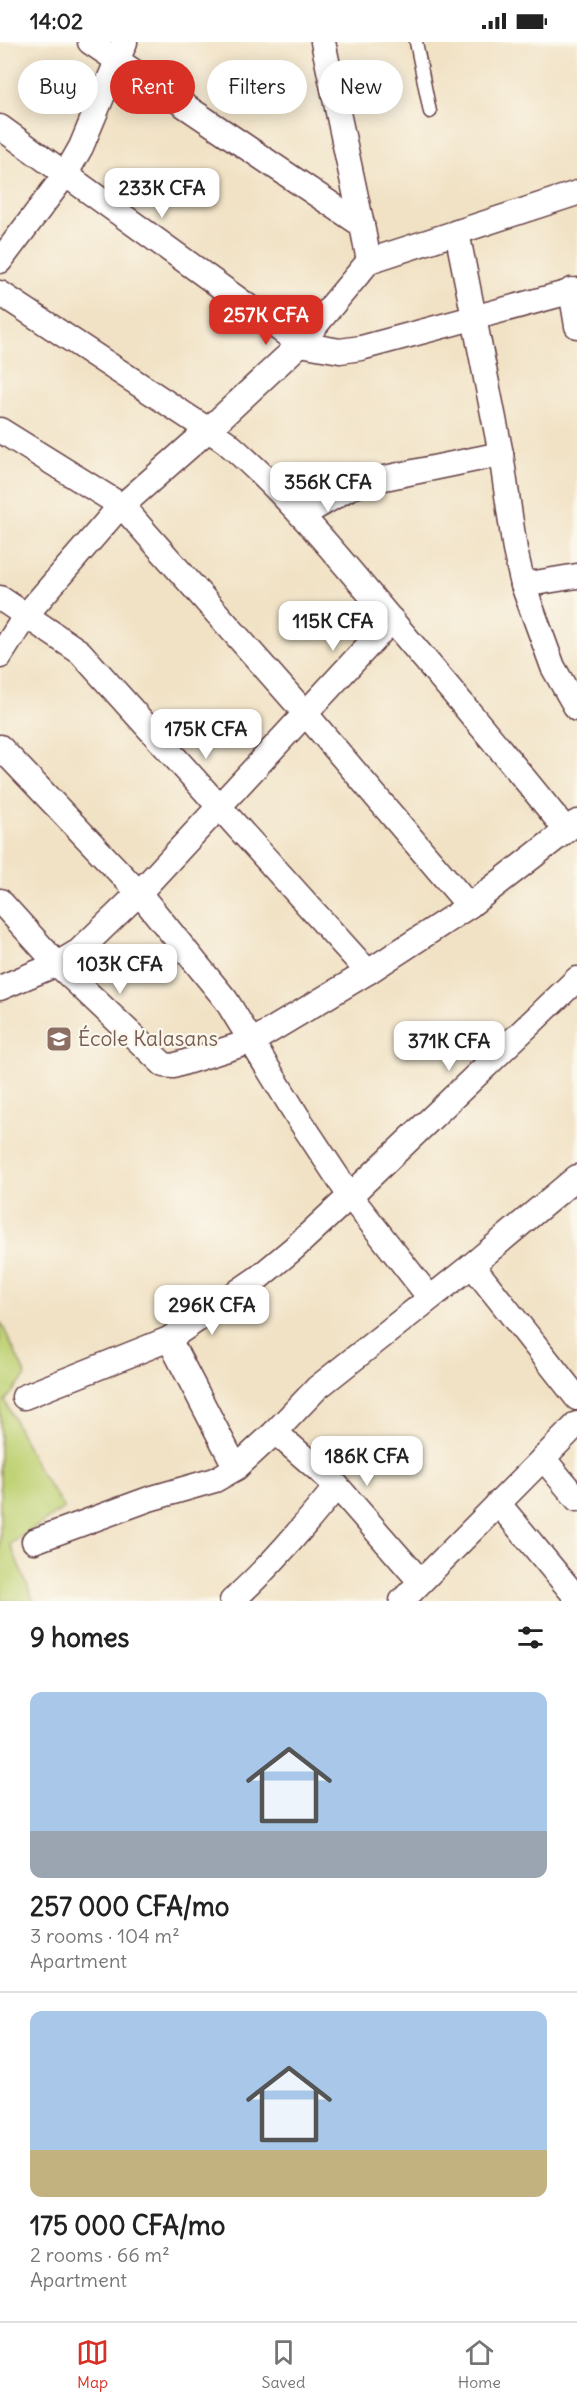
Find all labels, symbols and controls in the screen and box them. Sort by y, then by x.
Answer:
text: 14:02 [30,7,83,35]
chip: Buy [18,60,98,114]
chip: Rent [110,60,195,114]
chip: Filters [207,60,307,114]
chip: New [319,60,403,114]
pin: 233K CFA [100,168,224,219]
text: 233K CFA [118,175,206,200]
pin: 257K CFA [204,295,328,346]
text: 257K CFA [223,302,309,327]
pin: 356K CFA [266,462,390,513]
text: 356K CFA [284,469,372,494]
pin: 115K CFA [271,601,395,652]
text: 115K CFA [293,608,373,633]
pin: 175K CFA [144,709,268,760]
text: 175K CFA [165,716,247,741]
pin: 103K CFA [58,944,182,995]
text: 103K CFA [77,951,163,976]
pin: 371K CFA [387,1021,511,1072]
school or university icon: École Kalasans [44,1024,74,1054]
place label: École Kalasans [78,1025,218,1052]
text: 371K CFA [408,1028,490,1053]
pin: 296K CFA [150,1285,274,1336]
text: 296K CFA [168,1292,256,1317]
pin: 186K CFA [305,1436,429,1487]
text: 186K CFA [325,1443,409,1468]
text: 9 homes [30,1621,129,1654]
icon: filters [514,1621,547,1654]
icon: home [235,1731,343,1839]
text: 257 000 CFA/mo [30,1890,229,1923]
text: 3 rooms · 104 m² [30,1923,180,1948]
text: Apartment [30,1948,127,1973]
icon: home [235,2050,343,2158]
text: 175 000 CFA/mo [30,2209,225,2242]
text: 2 rooms · 66 m² [30,2242,170,2267]
text: Apartment [30,2267,127,2292]
tab: Map [76,2336,109,2392]
tab: Saved [262,2336,305,2392]
tab: Home [458,2336,501,2392]

